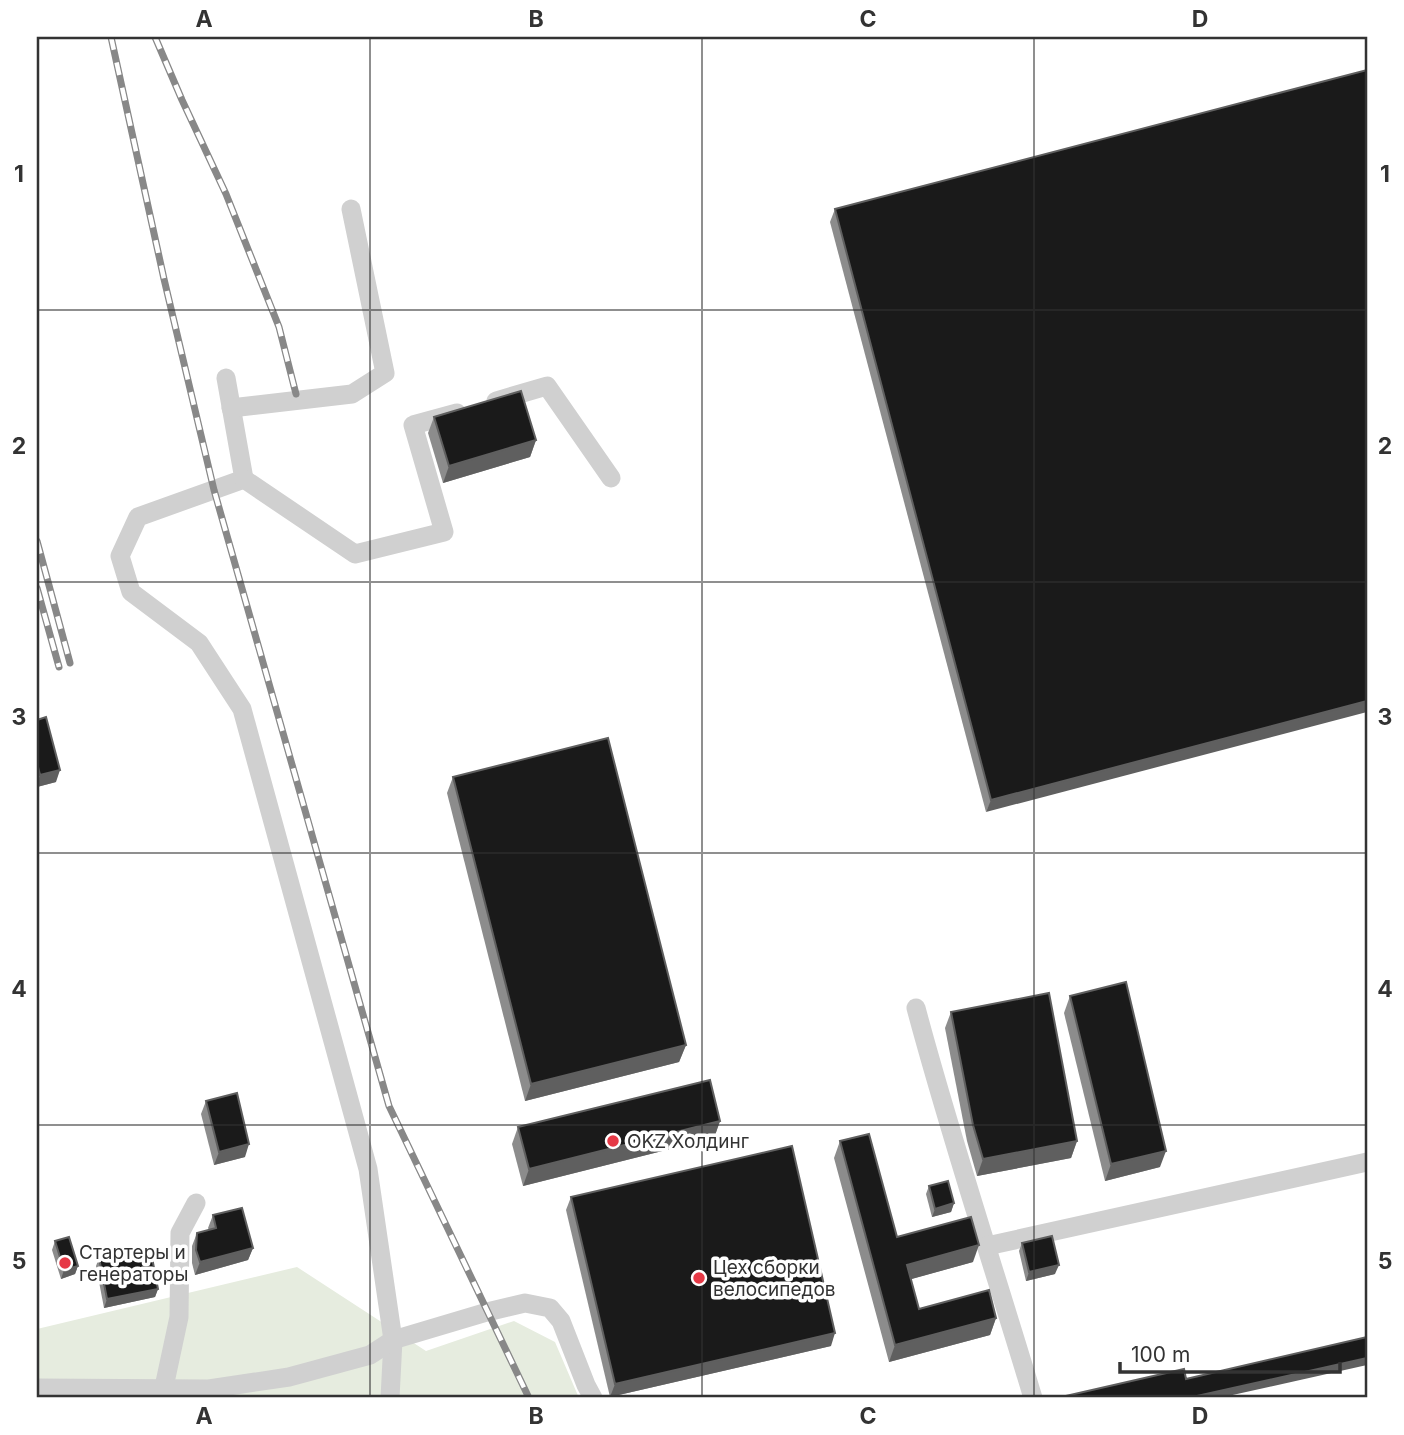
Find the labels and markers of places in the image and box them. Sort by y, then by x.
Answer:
place label: OKZ Холдинг [627,1130,749,1153]
marker: OKZ Холдинг [605,1133,621,1149]
place label: Стартеры и генераторы [79,1241,188,1286]
marker: Стартеры и генераторы [57,1255,73,1271]
place label: Цех сборки велосипедов [713,1256,836,1301]
marker: Цех сборки велосипедов [691,1270,707,1286]

